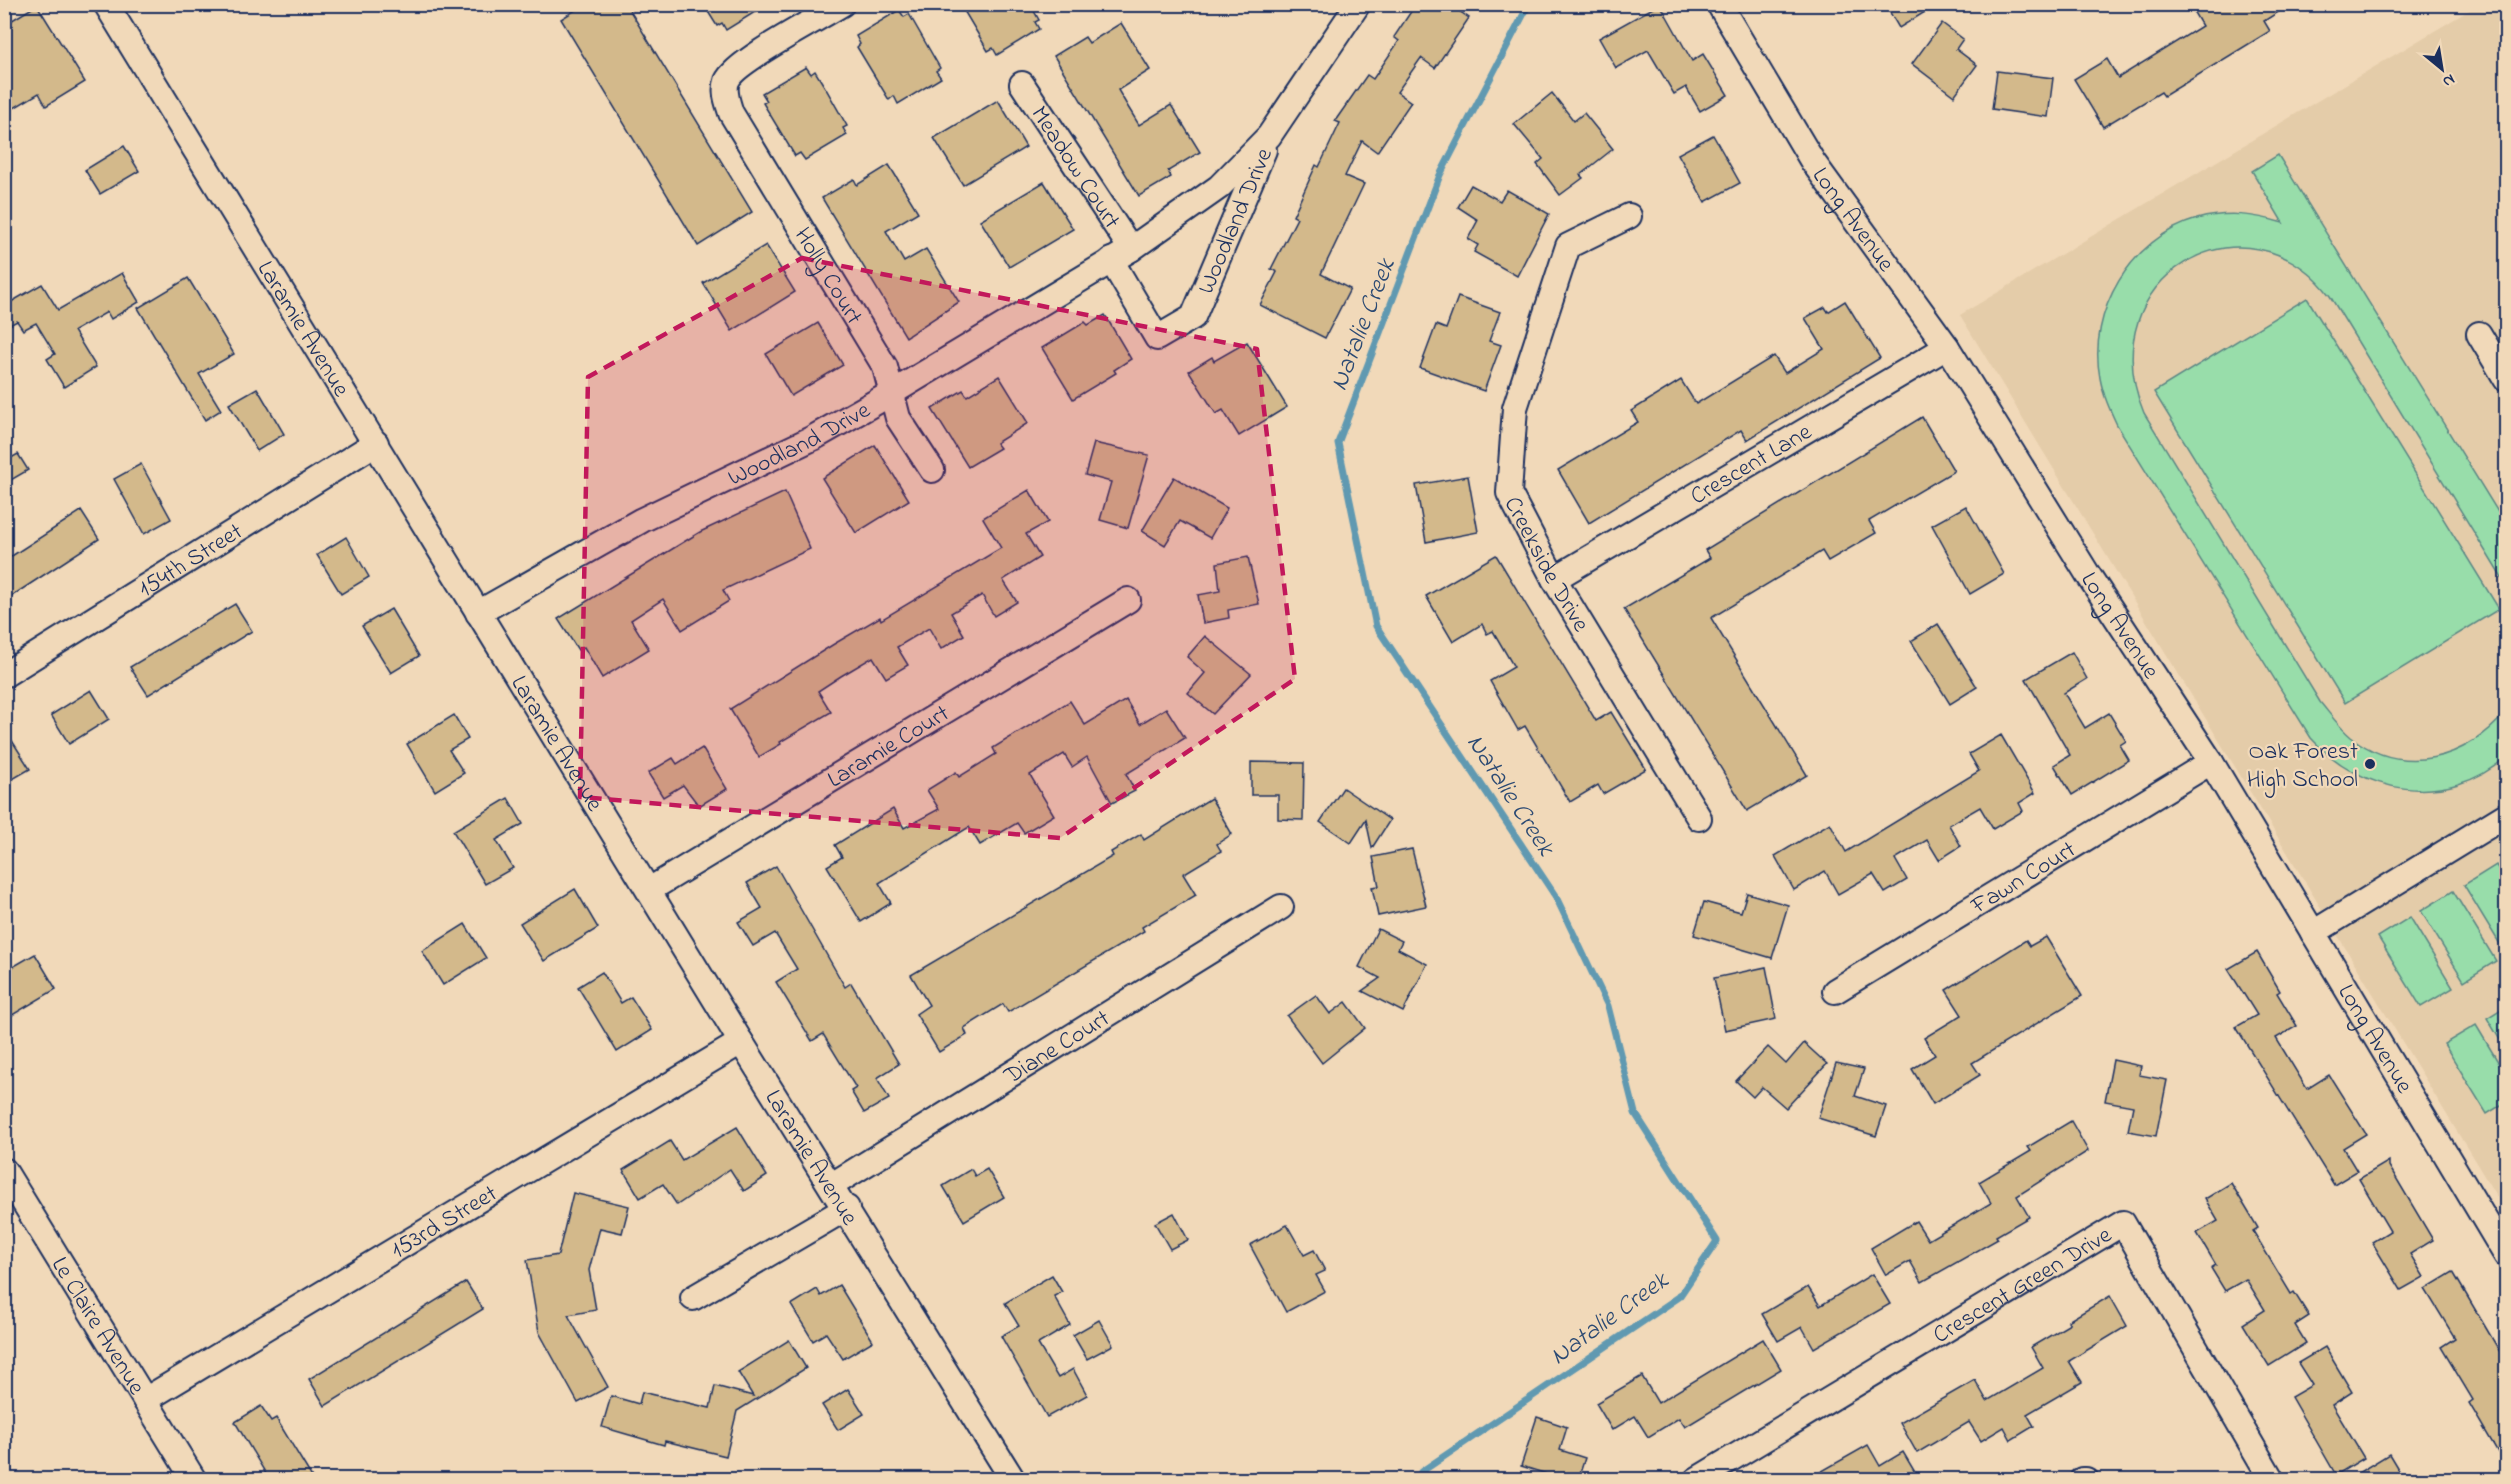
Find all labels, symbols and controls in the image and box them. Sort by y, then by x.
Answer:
north arrow [2412,39,2472,99]
text: N [2438,67,2459,93]
street label: Meadow Court [1021,100,1128,236]
street label: Woodland Drive [1190,143,1283,300]
street label: Long Avenue [1802,161,1902,280]
street label: Holly Court [784,221,870,332]
water label: Natalie Creek [1321,252,1407,397]
street label: Laramie Avenue [247,255,357,404]
street label: Woodland Drive [723,394,877,496]
street label: Crescent Lane [1684,416,1819,515]
street label: Creekside Drive [1494,491,1597,639]
street label: 154th Street [132,515,250,607]
street label: Long Avenue [2071,566,2167,687]
street label: Laramie Avenue [501,669,611,819]
street label: Laramie Court [821,697,957,798]
water label: Natalie Creek [1456,727,1564,865]
place label: Oak Forest High School [2247,735,2358,798]
marker: Oak Forest High School [2363,757,2377,771]
street label: Fawn Court [1964,833,2083,925]
street label: Long Avenue [2328,978,2421,1101]
street label: Diane Court [997,1002,1117,1095]
street label: Laramie Avenue [755,1084,866,1233]
street label: 153rd Street [385,1177,505,1269]
street label: Crescent Green Drive [1927,1219,2119,1354]
street label: Le Claire Avenue [41,1251,153,1402]
water label: Natalie Creek [1543,1262,1678,1376]

